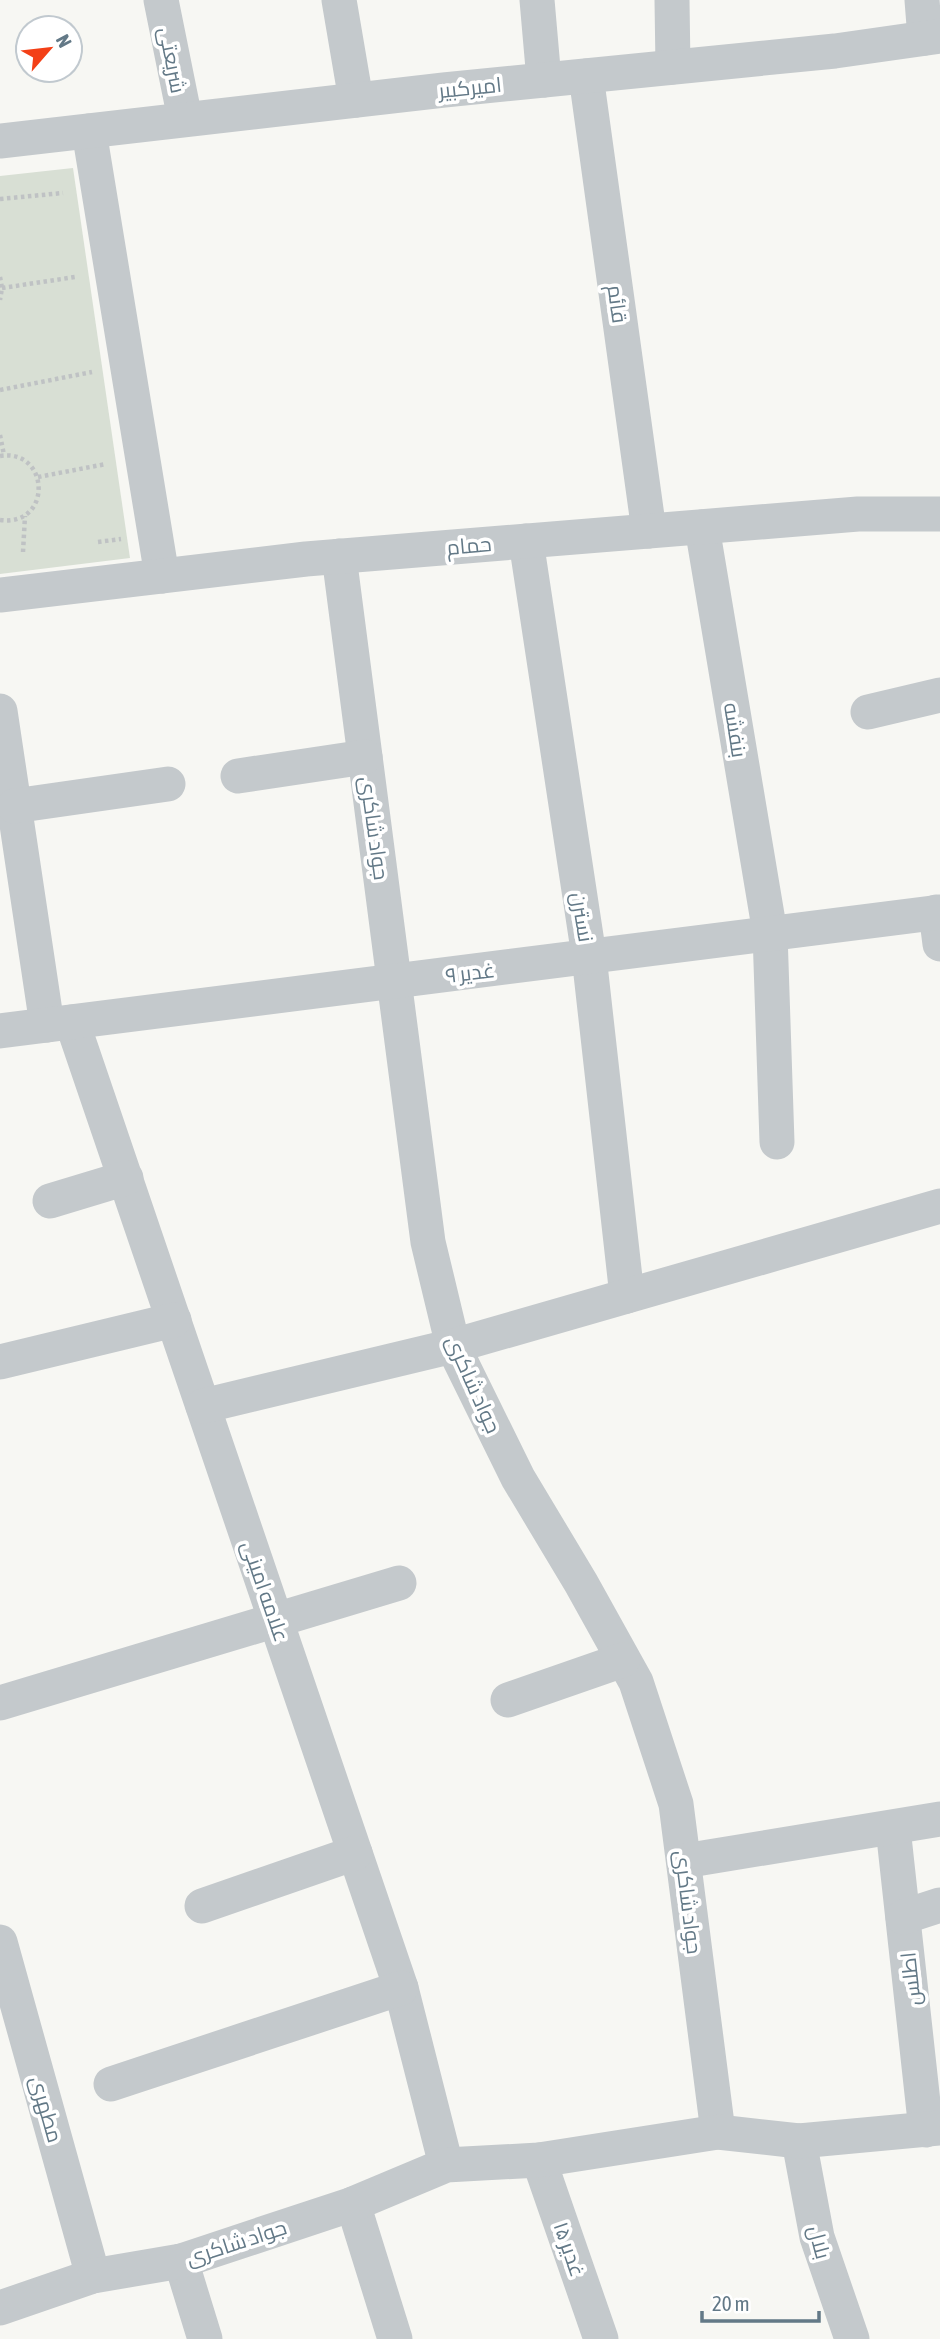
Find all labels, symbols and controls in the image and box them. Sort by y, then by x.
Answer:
north arrow [14,14,84,84]
street label: شریعتی [153,25,191,96]
text: N [52,31,76,51]
street label: امیرکبیر [436,72,503,103]
street label: قائم [600,283,633,325]
street label: حمام [445,531,493,562]
street label: بنفشه [720,701,752,759]
street label: جواد شاکری [354,775,394,882]
street label: نسترن [565,890,599,944]
street label: غدیر ۹ [444,957,496,988]
street label: جواد شاکری [440,1331,506,1437]
street label: علامه امینی [236,1537,294,1645]
street label: جواد شاکری [669,1849,707,1955]
street label: اطلس [895,1951,927,2007]
street label: مطهری [24,2073,68,2146]
street label: جواد شاکری [183,2214,290,2271]
street label: غدیر ۱۵ [549,2218,591,2280]
street label: بلال [802,2223,836,2262]
scale bar [702,2280,819,2324]
text: 20 m [712,2291,750,2315]

